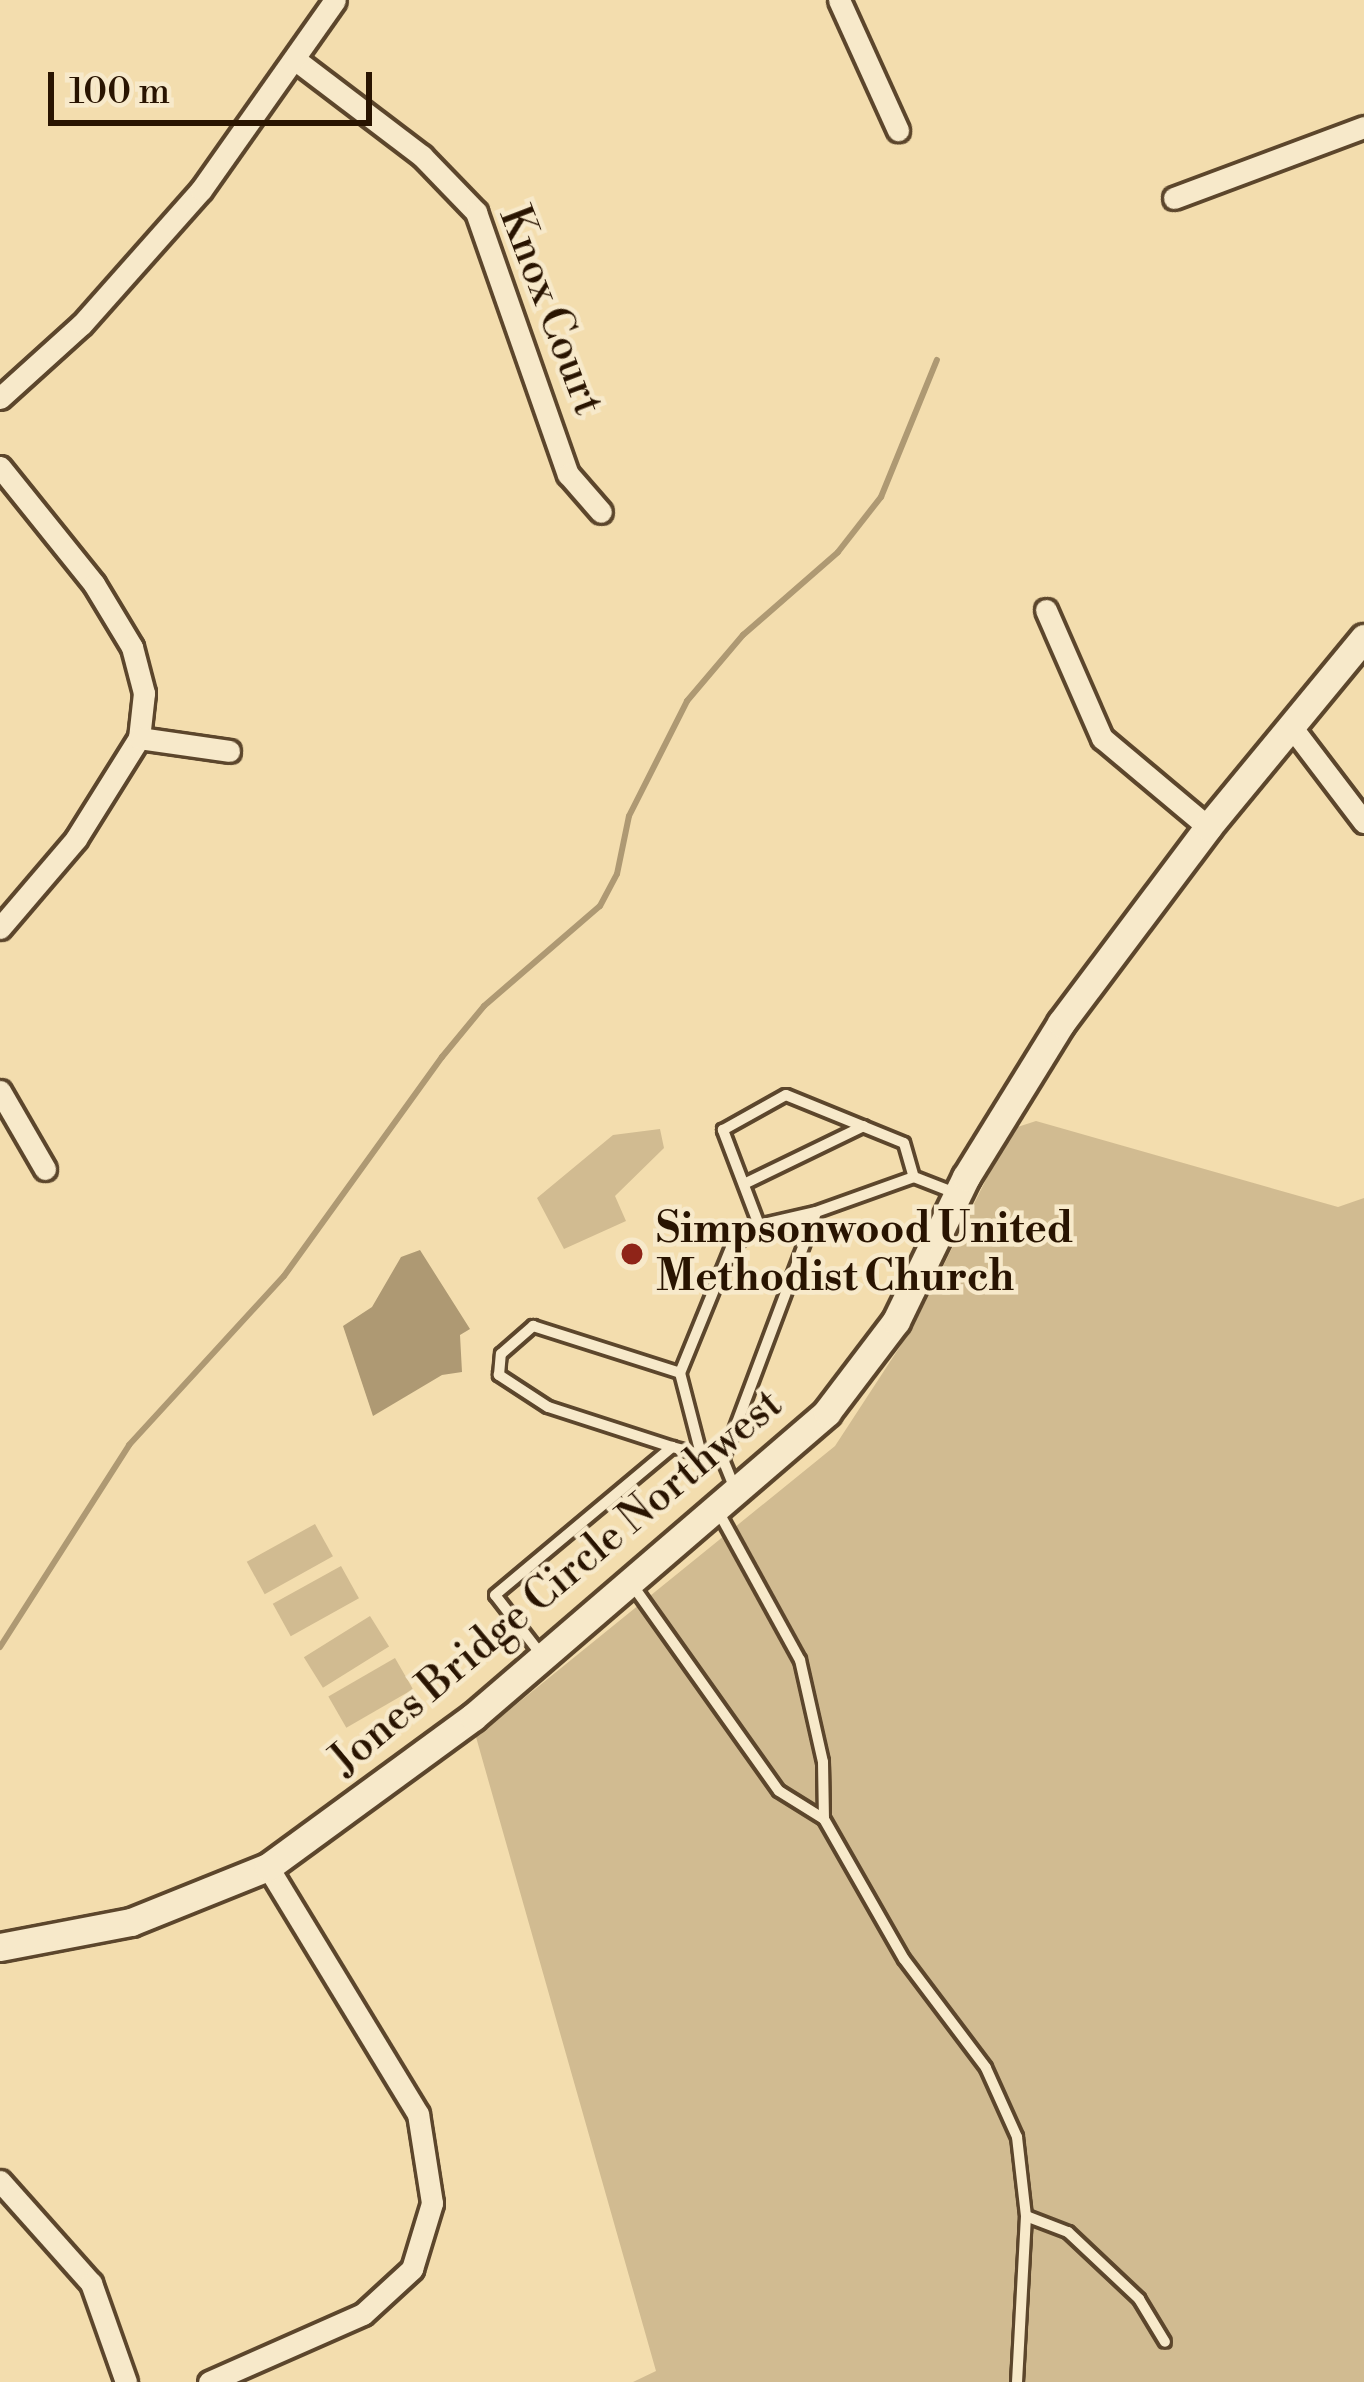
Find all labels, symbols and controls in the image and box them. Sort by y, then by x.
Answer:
scale bar [54,48,378,122]
text: 100 m [69,70,170,115]
street label: Knox Court [487,200,613,422]
place label: Simpsonwood United Methodist Church [656,1205,1073,1304]
marker: Simpsonwood United Methodist Church [619,1241,645,1267]
street label: Jones Bridge Circle Northwest [321,1380,793,1786]

